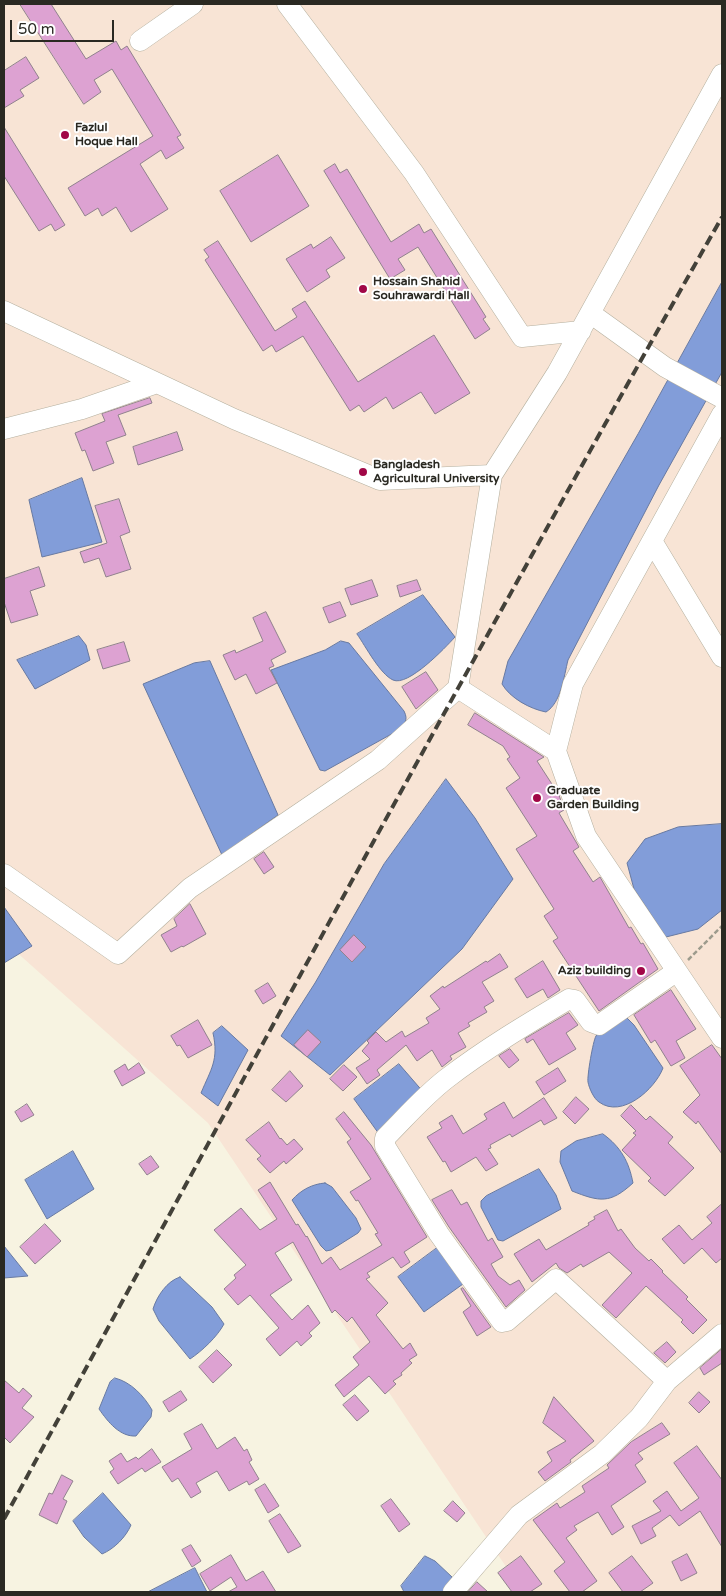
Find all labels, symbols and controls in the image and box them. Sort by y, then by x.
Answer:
scale bar [12,10,116,42]
text: 50 m [18,20,55,38]
place label: Fazlul Hoque Hall [75,121,138,149]
marker: Fazlul Hoque Hall [59,129,71,141]
place label: Hossain Shahid Souhrawardi Hall [373,275,470,303]
marker: Hossain Shahid Souhrawardi Hall [357,283,369,295]
place label: Bangladesh Agricultural University [373,458,500,486]
marker: Bangladesh Agricultural University [357,466,369,478]
place label: Graduate Garden Building [547,784,639,812]
marker: Graduate Garden Building [531,792,543,804]
place label: Aziz building [558,964,631,978]
marker: Aziz building [635,965,647,977]

